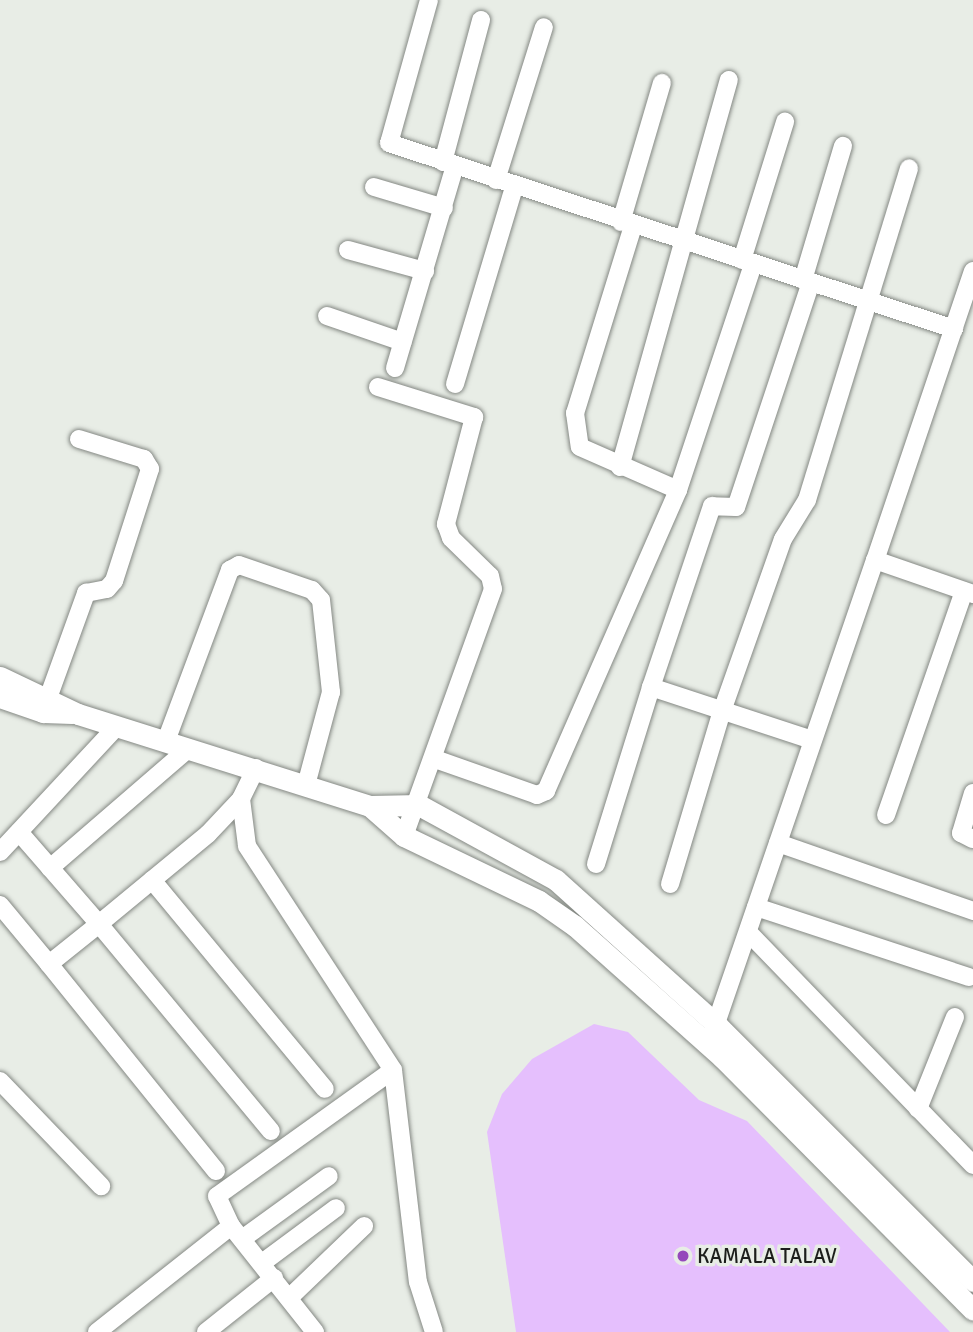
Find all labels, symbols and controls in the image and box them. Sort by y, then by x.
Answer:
place label: KAMALA TALAV [697,1243,837,1269]
marker: KAMALA TALAV [675,1248,691,1264]

